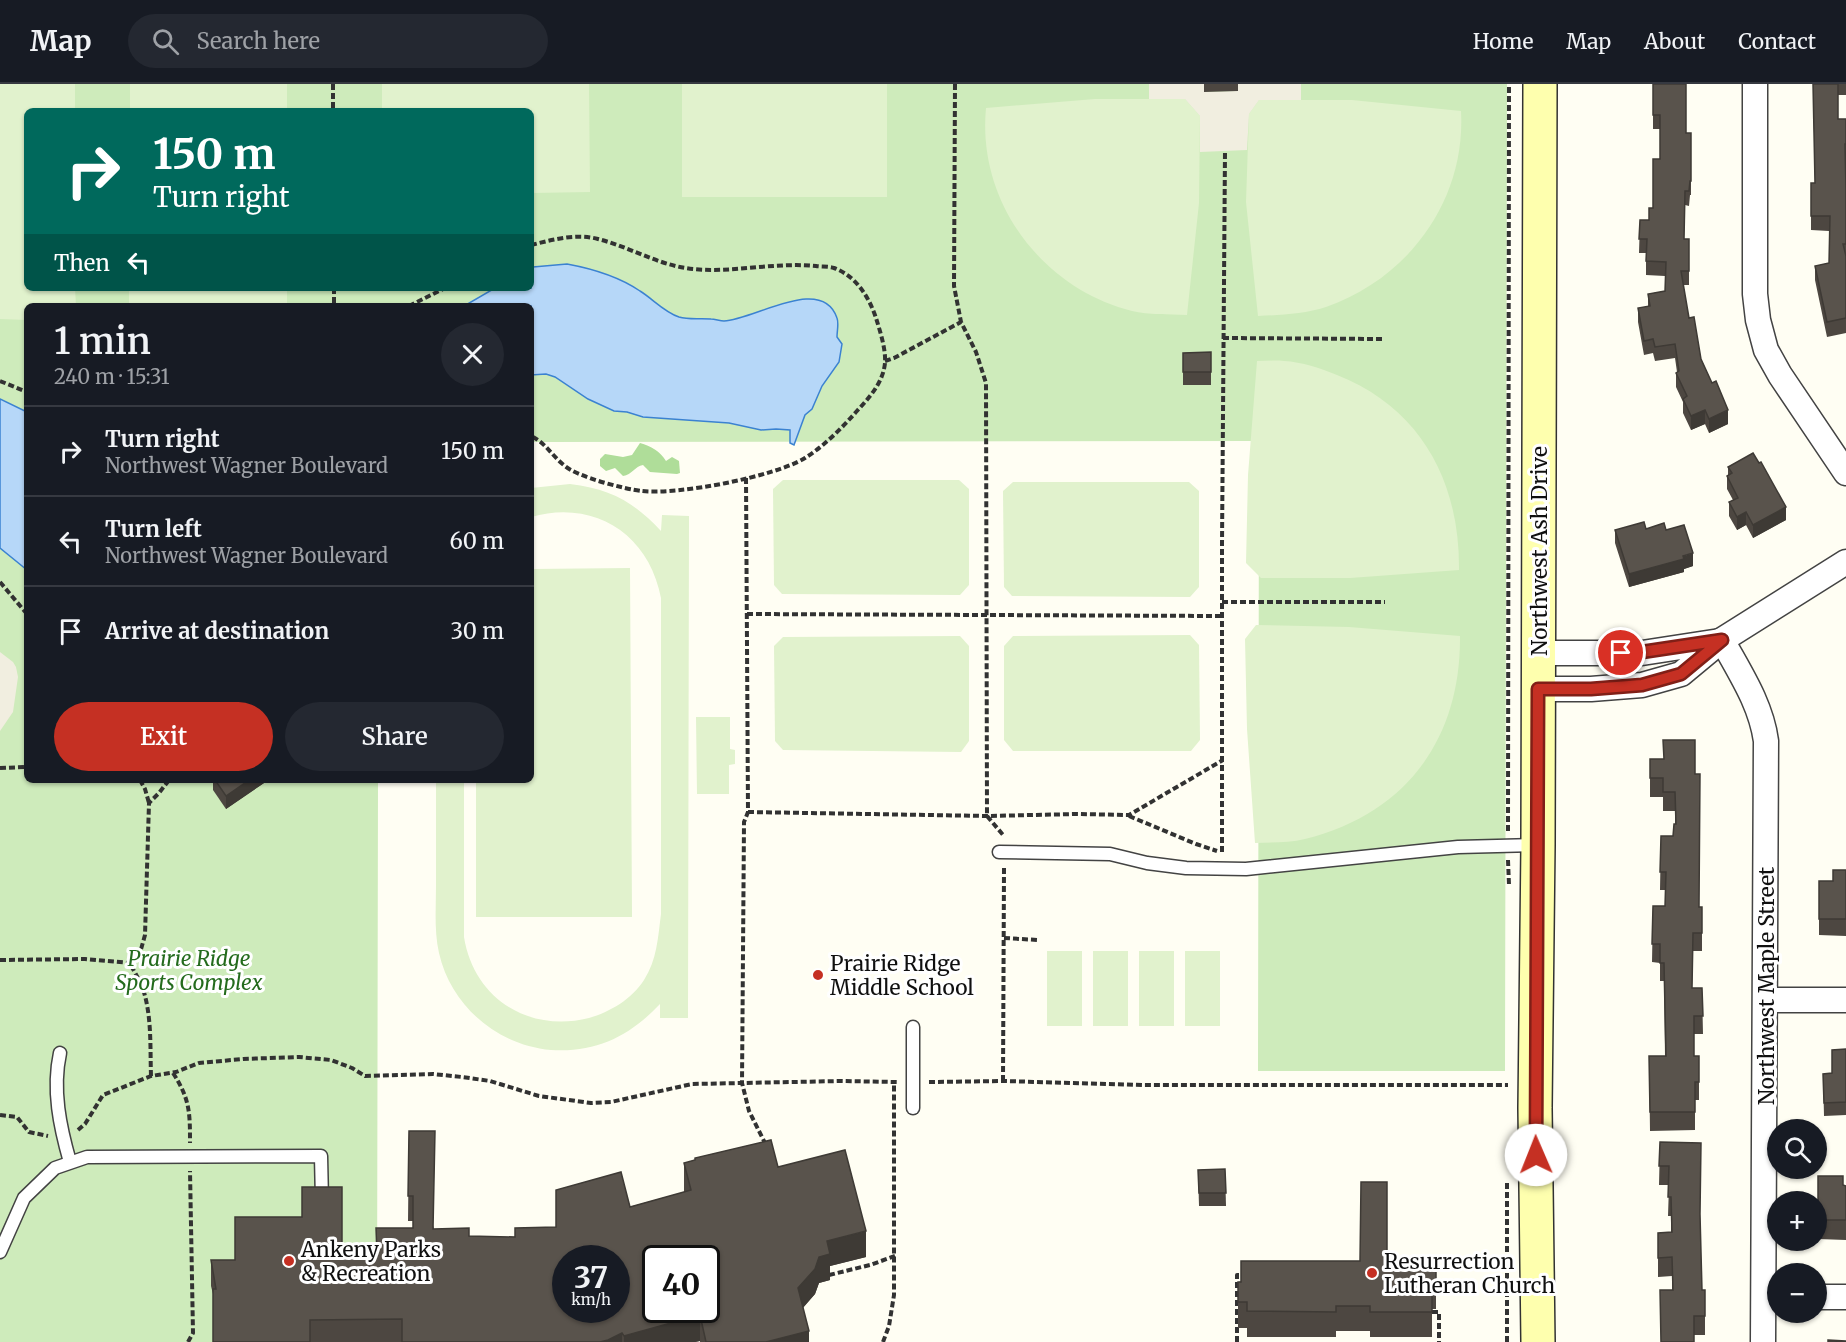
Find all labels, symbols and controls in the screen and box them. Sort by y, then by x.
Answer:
search box [128,14,548,68]
text: Map [30,23,92,59]
icon: search [149,25,182,58]
text: Search here [197,27,320,55]
text: Home [1473,28,1533,55]
text: Map [1566,28,1611,55]
text: About [1644,28,1705,55]
text: Contact [1738,28,1816,55]
text: 150 m [153,128,275,180]
icon: right [54,132,132,210]
text: Turn right [153,180,290,214]
icon: left [122,246,155,279]
text: Then [54,249,110,277]
text: 1 min [54,319,151,364]
button: close [441,323,504,386]
text: 240 m · 15:31 [54,364,170,389]
text: Turn right [105,425,219,453]
icon: right [54,435,87,468]
text: 150 m [441,437,504,465]
street label: Northwest Ash Drive [1526,446,1553,656]
text: Northwest Wagner Boulevard [105,453,388,478]
text: Turn left [105,515,202,543]
icon: left [54,525,87,558]
text: 60 m [450,527,504,555]
text: Northwest Wagner Boulevard [105,543,388,568]
icon: arrive [54,615,87,648]
text: Arrive at destination [105,617,329,645]
text: 30 m [450,617,504,645]
pin [1595,627,1646,678]
icon: arrive [1604,636,1637,669]
button: Exit [54,702,273,771]
button: Share [285,702,504,771]
street label: Northwest Maple Street [1753,867,1780,1105]
park label: Prairie Ridge Sports Complex [115,945,263,996]
place label: Prairie Ridge Middle School [830,950,974,1001]
marker: Prairie Ridge Middle School [811,968,825,982]
map controls [1767,1119,1827,1323]
button: search [1767,1119,1827,1179]
position arrow [1504,1123,1568,1187]
button: + [1767,1191,1827,1251]
place label: Ankeny Parks & Recreation [300,1236,441,1287]
speed limit sign: 40 [642,1245,720,1323]
place label: Resurrection Lutheran Church [1384,1248,1555,1299]
marker: Ankeny Parks & Recreation [282,1254,296,1268]
text: 37 [574,1258,608,1296]
button: − [1767,1263,1827,1323]
marker: Resurrection Lutheran Church [1365,1266,1379,1280]
text: km/h [571,1290,611,1309]

